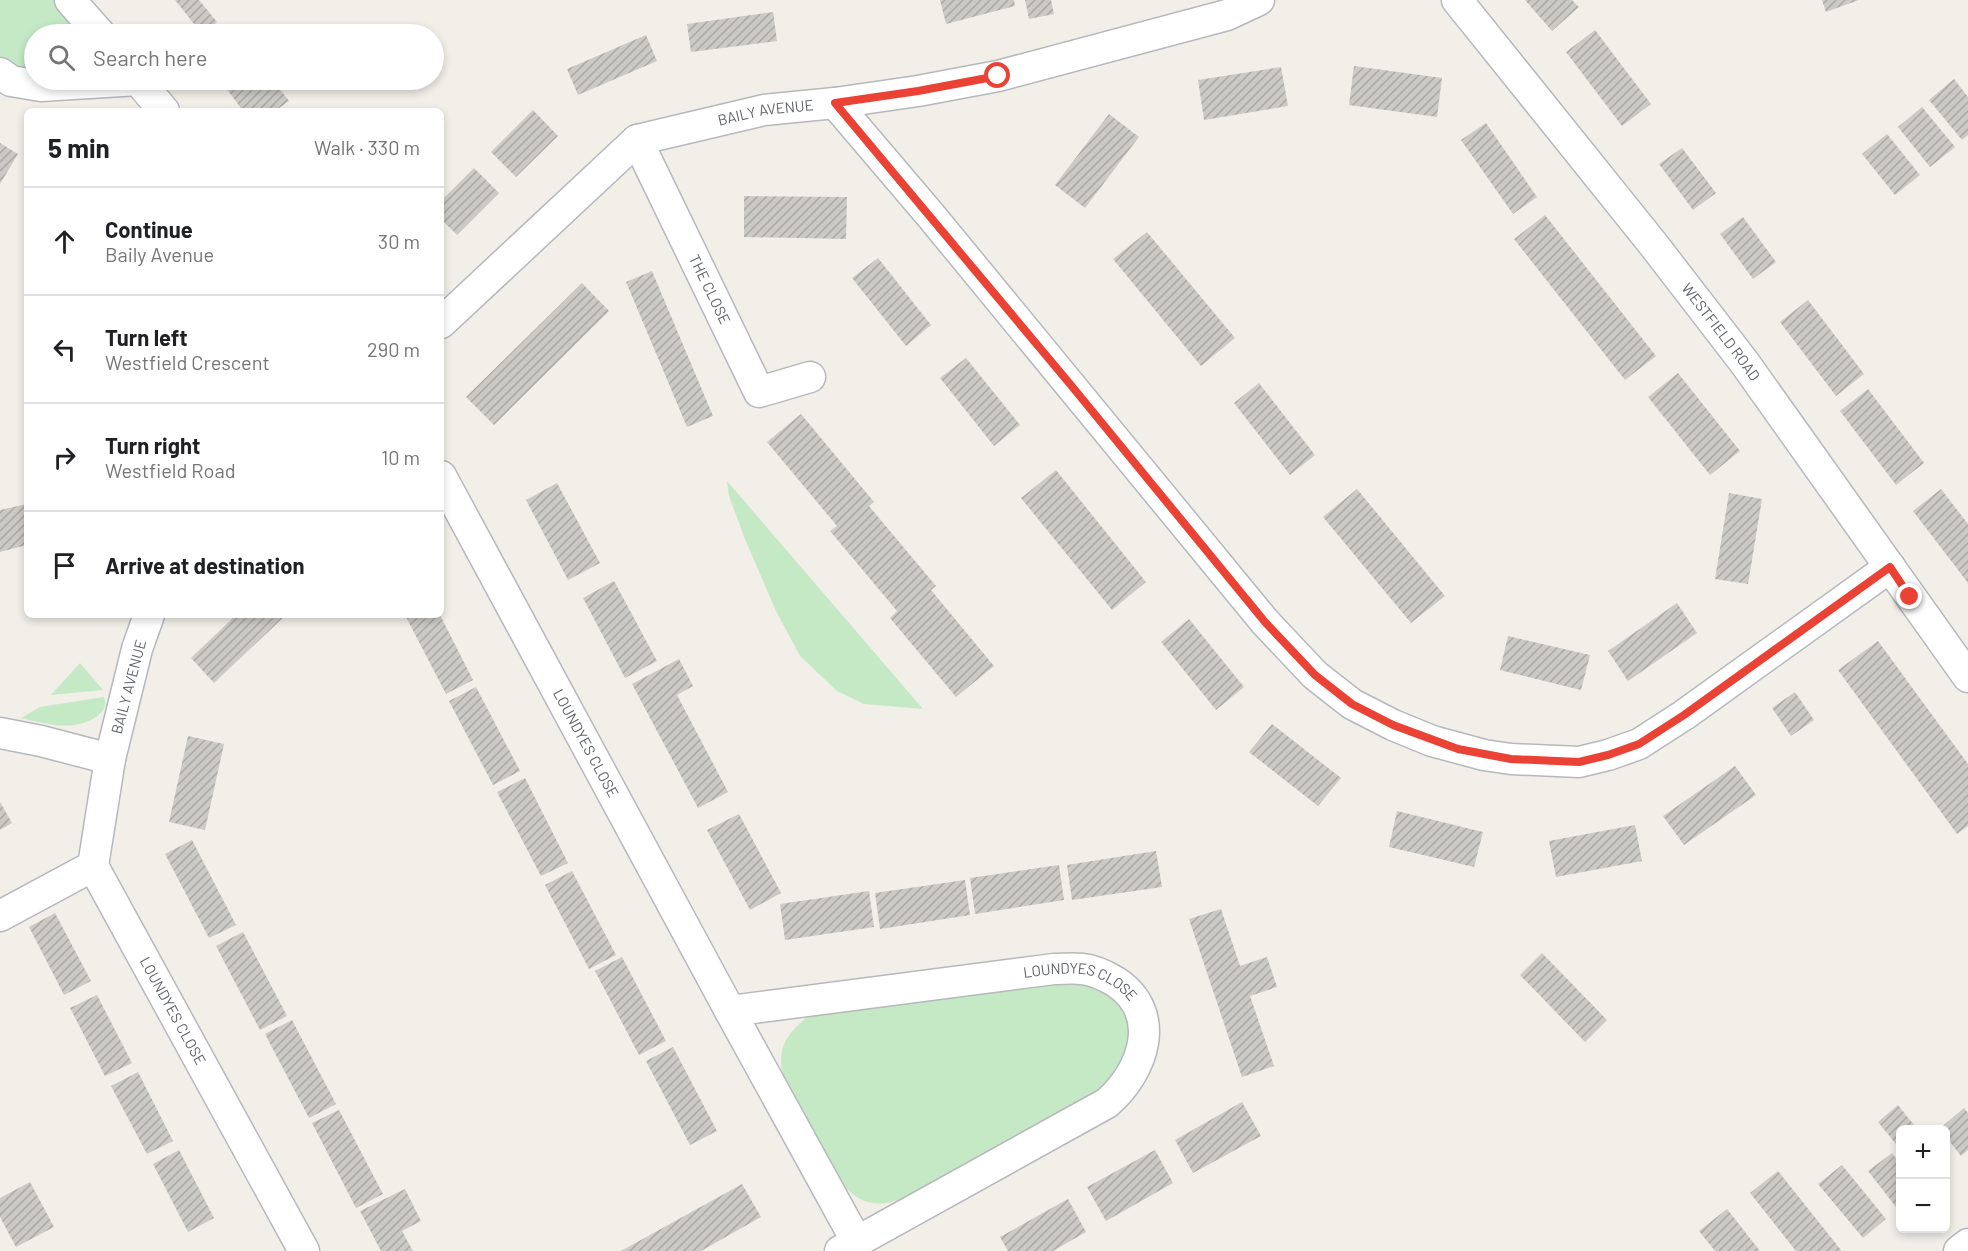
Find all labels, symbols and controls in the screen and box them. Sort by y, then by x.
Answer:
search box [24,24,444,90]
icon: search [45,41,78,74]
text: Search here [93,44,207,70]
route start [984,62,1010,88]
street label: BAILY AVENUE [716,95,814,129]
text: 5 min [48,132,110,163]
text: Walk · 330 m [314,135,420,159]
text: Continue [105,216,193,242]
icon: ahead [48,225,81,258]
text: 30 m [378,229,420,253]
text: Baily Avenue [105,242,214,266]
street label: THE CLOSE [686,251,735,327]
street label: WESTFIELD ROAD [1678,279,1764,384]
text: Turn left [105,324,188,350]
icon: left [48,333,81,366]
text: 290 m [367,337,420,361]
text: Westfield Crescent [105,350,270,374]
text: Turn right [105,432,200,458]
icon: right [48,441,81,474]
text: 10 m [381,445,420,469]
text: Westfield Road [105,458,236,482]
icon: arrive [48,549,81,582]
text: Arrive at destination [105,552,304,578]
route end [1896,583,1922,609]
street label: BAILY AVENUE [107,638,149,736]
street label: LOUNDYES CLOSE [550,686,623,800]
street label: LOUNDYES CLOSE [137,953,210,1068]
street label: LOUNDYES CLOSE [1022,959,1142,1004]
map controls [1896,1125,1950,1233]
button: + [1896,1125,1950,1179]
button: − [1896,1179,1950,1233]

